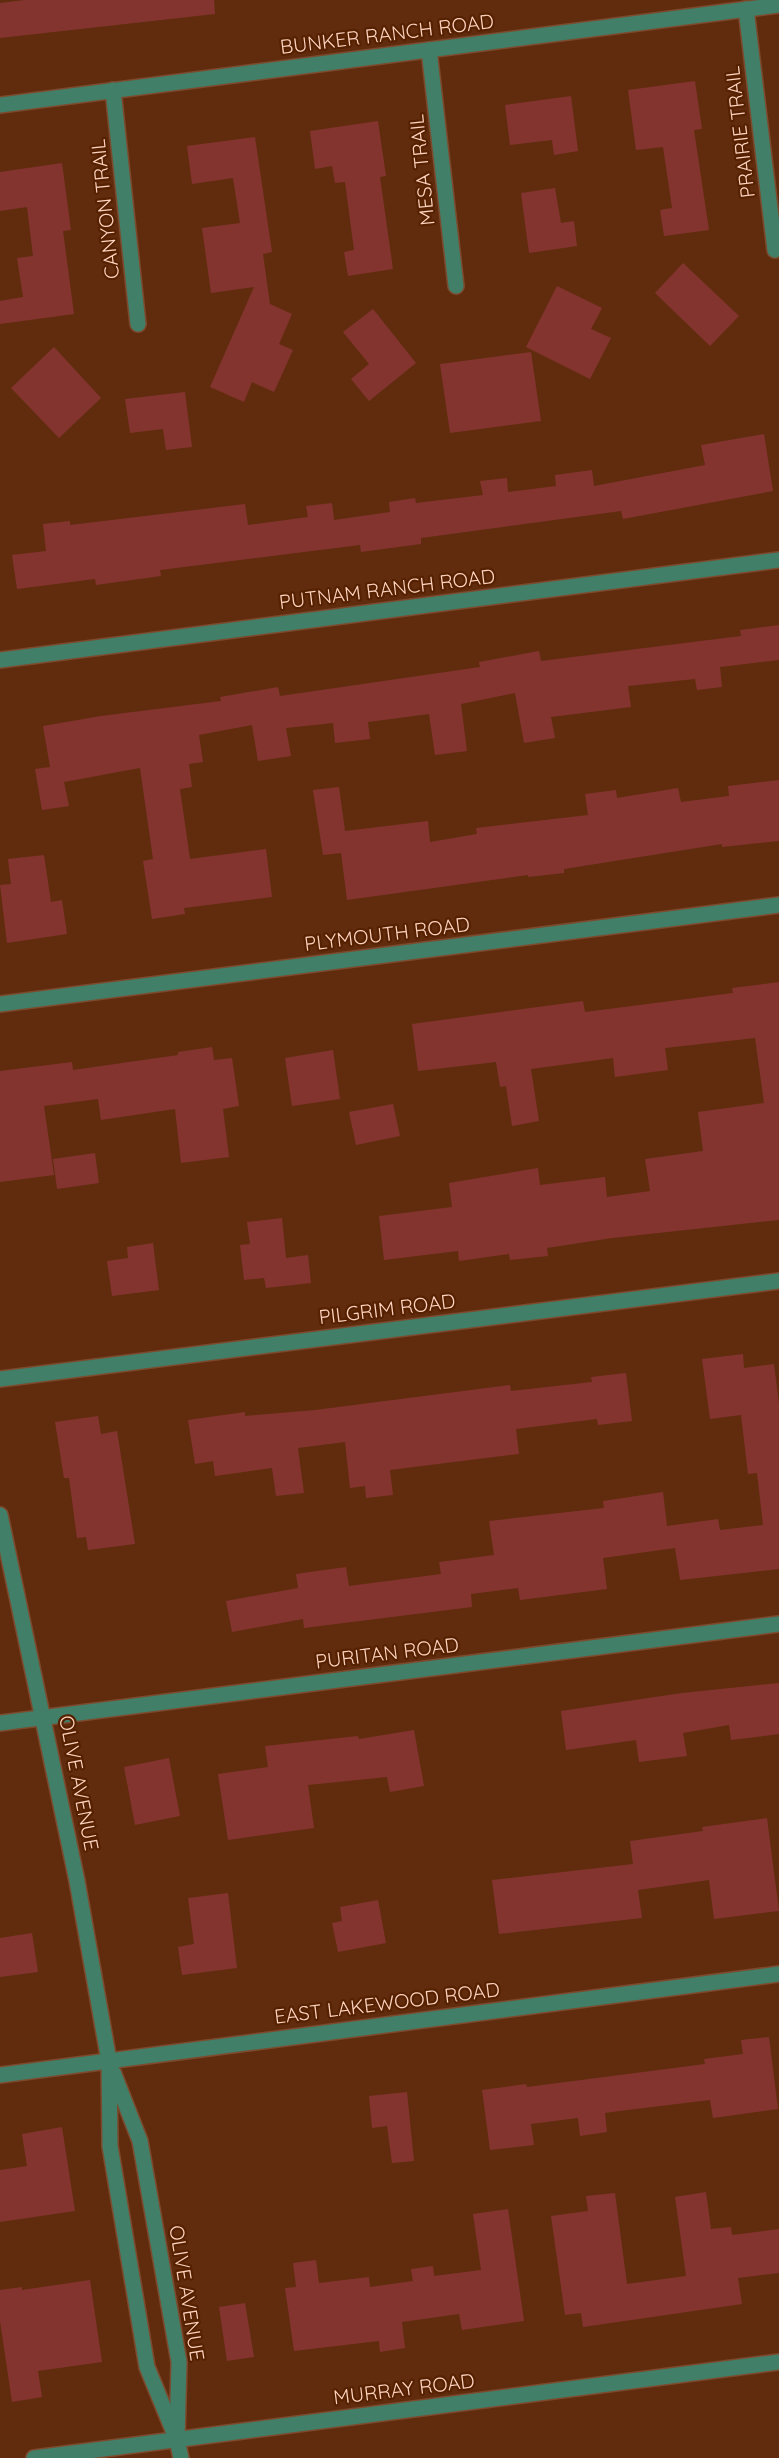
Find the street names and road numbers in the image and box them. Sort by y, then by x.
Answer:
street label: BUNKER RANCH ROAD [279,8,495,59]
street label: PRAIRIE TRAIL [719,64,760,199]
street label: MESA TRAIL [403,113,440,227]
street label: CANYON TRAIL [85,137,124,280]
street label: PUTNAM RANCH ROAD [278,563,496,614]
street label: PLYMOUTH ROAD [303,911,471,956]
street label: PILGRIM ROAD [317,1288,457,1329]
street label: PURITAN ROAD [314,1631,460,1674]
street label: OLIVE AVENUE [54,1713,105,1853]
street label: EAST LAKEWOOD ROAD [273,1976,501,2029]
street label: OLIVE AVENUE [164,2223,211,2363]
street label: MURRAY ROAD [332,2367,476,2410]

